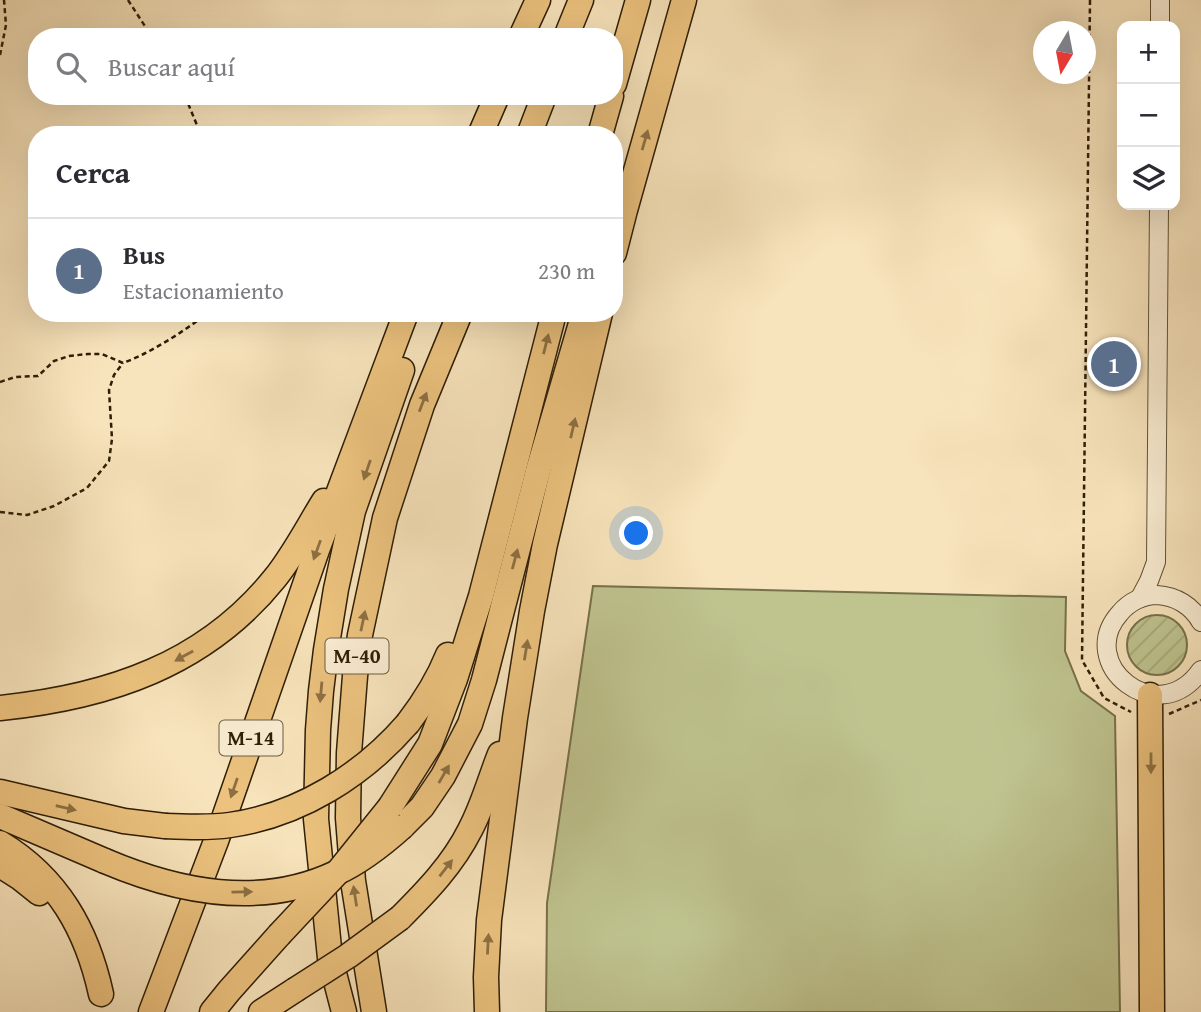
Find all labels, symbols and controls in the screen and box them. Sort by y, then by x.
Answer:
north arrow [1033,21,1096,84]
map controls [1117,21,1180,210]
button: + [1117,21,1180,84]
search box [28,28,623,105]
text: Buscar aquí [108,47,235,86]
icon: search [52,48,90,86]
button: − [1117,84,1180,147]
one-way arrow [640,129,650,150]
button: layers [1117,147,1180,210]
text: Cerca [56,150,130,194]
text: Bus [123,235,165,274]
text: 1 [73,254,85,287]
text: 230 m [538,254,595,287]
text: Estacionamiento [123,274,284,307]
one-way arrow [541,333,552,355]
pin: 1 [1091,338,1137,390]
one-way arrow [418,392,429,413]
one-way arrow [567,417,578,439]
one-way arrow [361,460,372,481]
your location [619,516,653,550]
one-way arrow [312,539,323,560]
one-way arrow [511,548,521,569]
one-way arrow [358,610,369,632]
road number: M-40 [326,638,388,674]
one-way arrow [521,639,532,661]
one-way arrow [174,650,194,661]
one-way arrow [316,682,327,704]
road number: M-14 [219,720,282,756]
one-way arrow [1145,752,1157,774]
one-way arrow [438,764,450,783]
one-way arrow [228,777,239,798]
one-way arrow [56,802,78,813]
one-way arrow [438,859,453,877]
one-way arrow [349,885,360,907]
one-way arrow [231,887,253,898]
one-way arrow [482,933,493,955]

